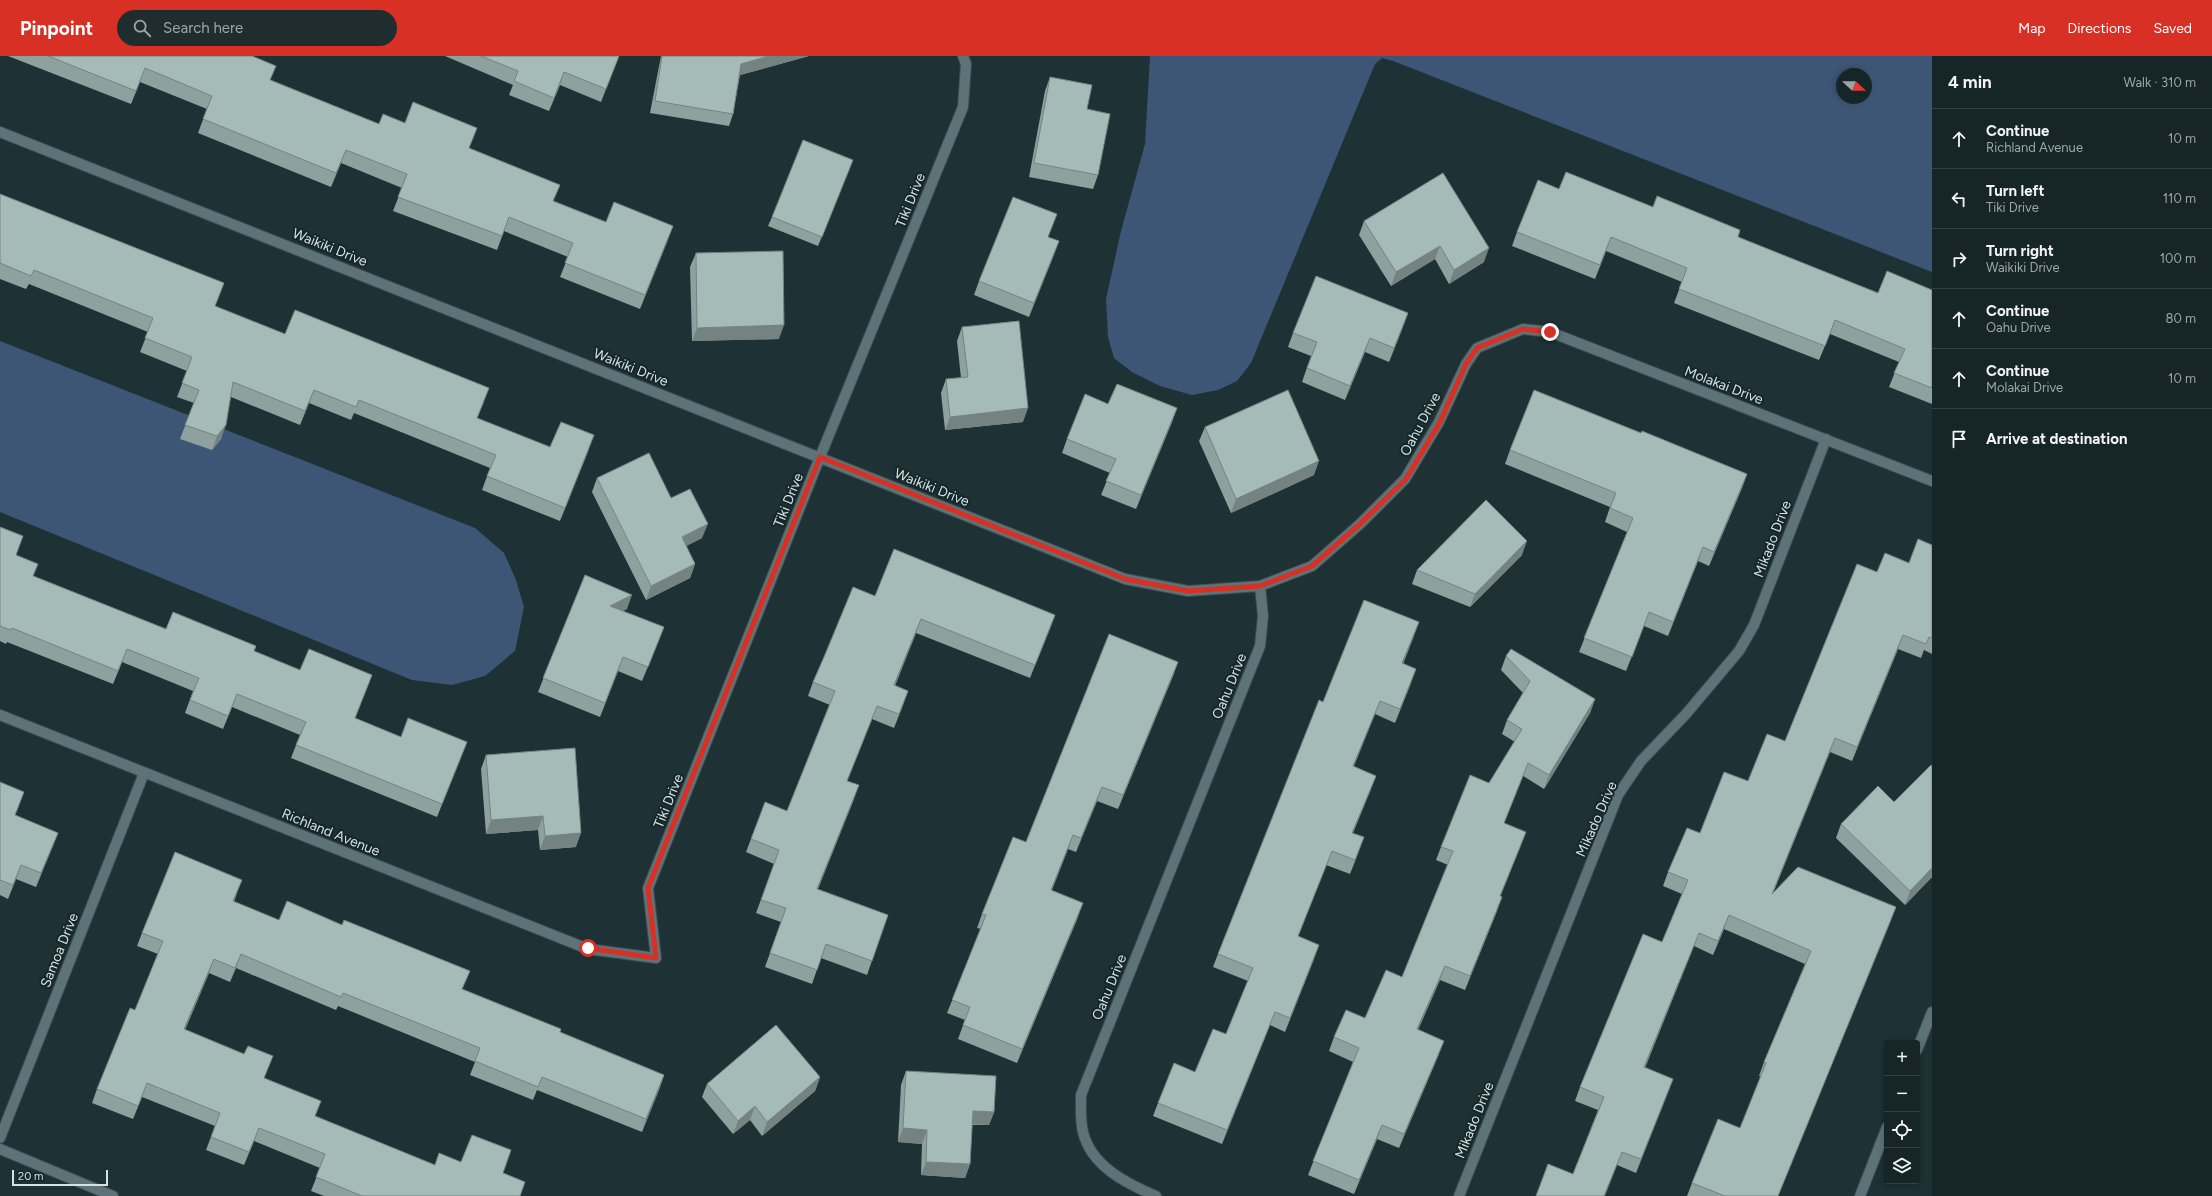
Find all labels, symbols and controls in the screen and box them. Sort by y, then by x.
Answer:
search box [117,10,397,46]
text: Pinpoint [20,17,93,40]
icon: search [131,17,153,39]
text: Search here [163,19,243,37]
text: Map [2018,20,2046,37]
text: Directions [2068,20,2131,37]
text: Saved [2153,20,2192,37]
north arrow [1836,68,1872,104]
text: 4 min [1948,72,1992,92]
text: Walk · 310 m [2123,75,2196,90]
text: Continue [1986,122,2049,140]
icon: ahead [1948,128,1970,150]
text: 10 m [2168,131,2196,146]
text: Richland Avenue [1986,140,2083,155]
street label: Tiki Drive [892,170,929,230]
text: Turn left [1986,182,2044,200]
icon: left [1948,188,1970,210]
text: 110 m [2163,191,2196,206]
text: Tiki Drive [1986,200,2039,215]
street label: Waikiki Drive [290,225,370,270]
text: Turn right [1986,242,2054,260]
icon: right [1948,248,1970,270]
text: 100 m [2160,251,2196,266]
text: Waikiki Drive [1986,260,2060,275]
text: Continue [1986,302,2049,320]
icon: ahead [1948,308,1970,330]
text: 80 m [2165,311,2196,326]
text: Oahu Drive [1986,320,2051,335]
route end [1541,323,1559,341]
street label: Waikiki Drive [591,345,671,390]
text: Continue [1986,362,2049,380]
street label: Molakai Drive [1682,363,1766,408]
icon: ahead [1948,368,1970,390]
text: 10 m [2168,371,2196,386]
text: Molakai Drive [1986,380,2063,395]
street label: Oahu Drive [1397,389,1444,459]
icon: arrive [1948,428,1970,450]
text: Arrive at destination [1986,430,2127,448]
street label: Waikiki Drive [892,465,972,510]
street label: Tiki Drive [770,470,807,530]
street label: Mikado Drive [1750,498,1795,580]
street label: Oahu Drive [1209,650,1250,722]
street label: Tiki Drive [650,771,687,831]
street label: Mikado Drive [1572,778,1621,860]
street label: Richland Avenue [279,805,383,860]
street label: Samoa Drive [37,910,82,990]
route start [579,939,597,957]
street label: Oahu Drive [1089,951,1130,1023]
map controls [1884,1040,1920,1184]
button: + [1884,1040,1920,1076]
button: − [1884,1076,1920,1112]
street label: Mikado Drive [1451,1079,1498,1161]
button: locate [1884,1112,1920,1148]
button: layers [1884,1148,1920,1184]
scale bar [12,1168,108,1187]
text: 20 m [18,1170,43,1183]

